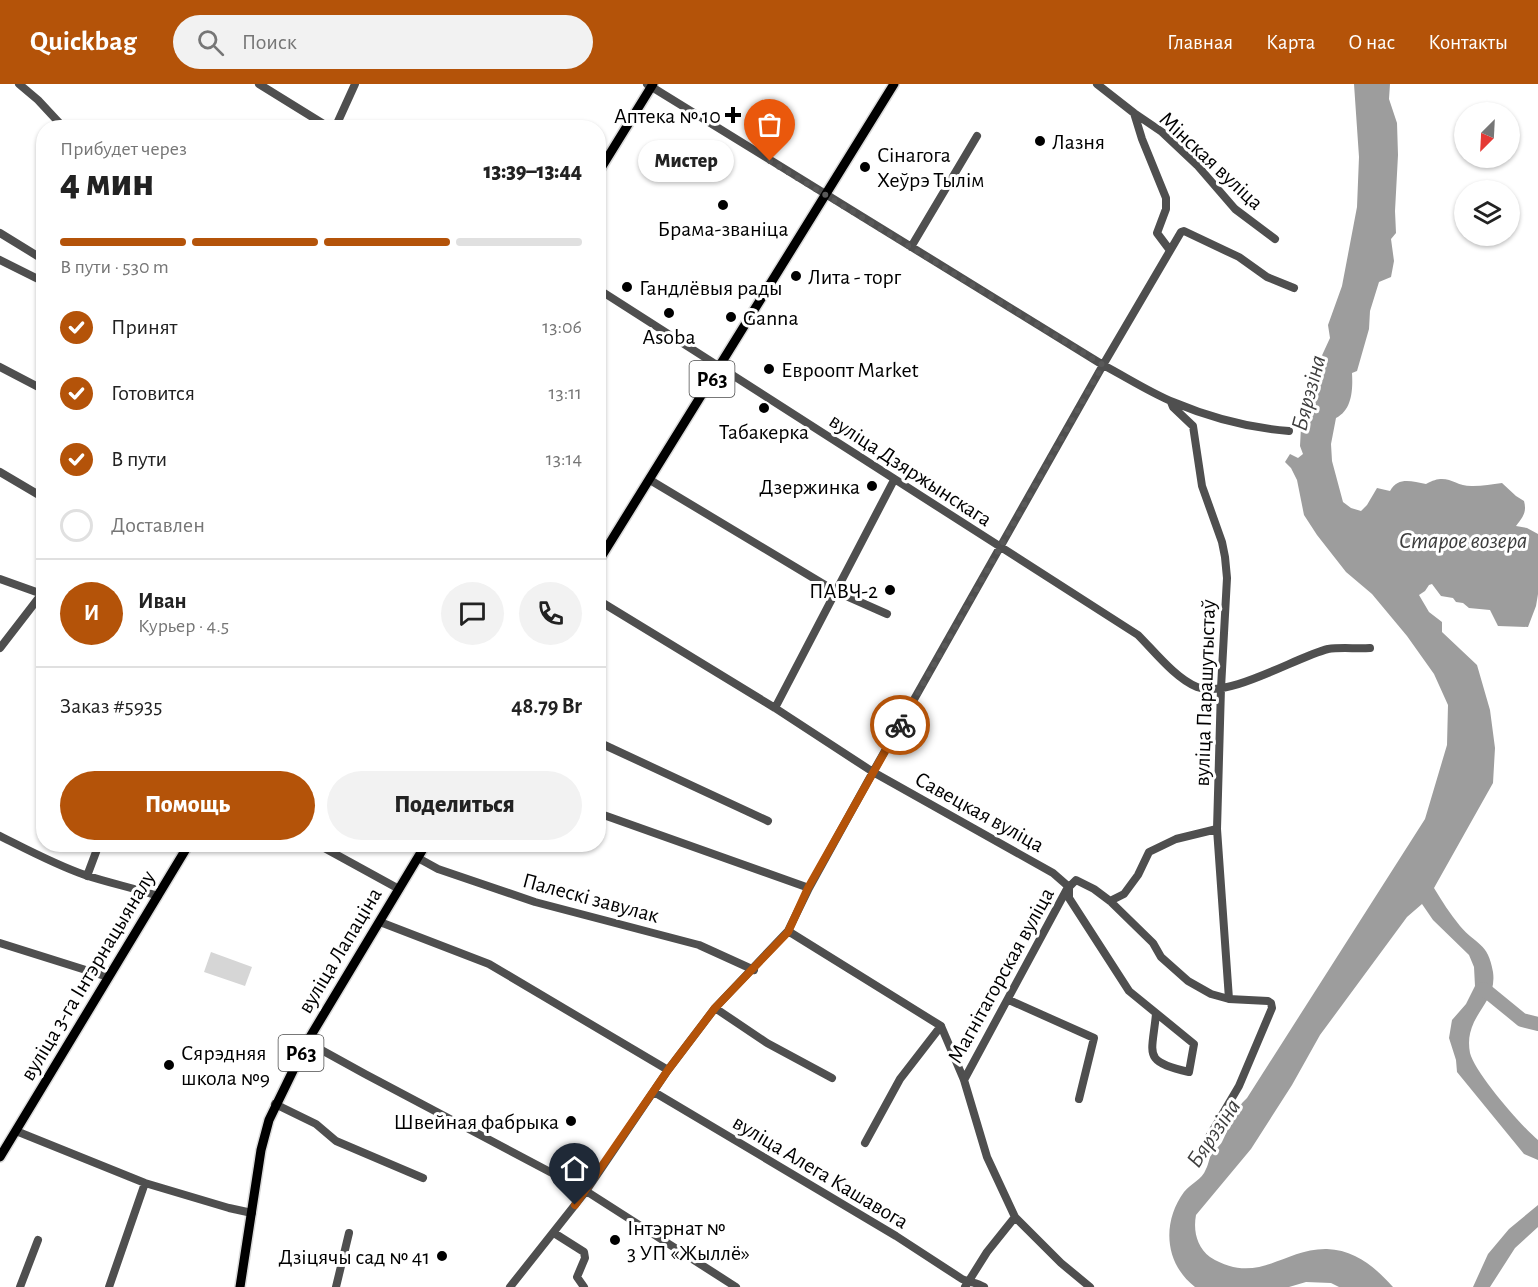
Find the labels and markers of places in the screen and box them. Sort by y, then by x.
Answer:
pin [744,99,795,161]
place label: Аптека № 10 [614,105,721,127]
marker: Аптека № 10 [726,108,740,122]
place label: Лазня [1052,131,1105,153]
marker: Лазня [1033,134,1047,148]
callout: Мистер [638,140,734,182]
place label: Сінагога Хеўрэ Тылім [877,144,985,191]
marker: Сінагога Хеўрэ Тылім [858,160,872,174]
marker: Брама-званіца [716,198,730,212]
place label: Брама-званіца [657,218,789,240]
place label: Лита - торг [808,266,902,288]
marker: Лита - торг [789,269,803,283]
place label: Гандлёвыя рады [639,277,783,299]
marker: Гандлёвыя рады [620,280,634,294]
marker: Asoba [662,306,676,320]
place label: Ganna [743,307,799,329]
marker: Ganna [724,310,738,324]
place label: Asoba [642,326,696,348]
place label: Евроопт Market [781,359,919,381]
marker: Евроопт Market [762,362,776,376]
marker: Табакерка [757,401,771,415]
place label: Табакерка [719,421,809,443]
place label: Дзержинка [759,476,860,498]
marker: Дзержинка [865,479,879,493]
place label: ПАВЧ-2 [809,580,878,602]
marker: ПАВЧ-2 [883,583,897,597]
place label: Сярэдняя школа №9 [181,1042,270,1089]
marker: Сярэдняя школа №9 [162,1058,176,1072]
place label: Швейная фабрыка [393,1111,559,1133]
marker: Швейная фабрыка [564,1114,578,1128]
pin [549,1143,600,1205]
place label: Інтэрнат № 3 УП «Жыллё» [627,1217,750,1264]
marker: Інтэрнат № 3 УП «Жыллё» [608,1233,622,1247]
place label: Дзіцячы сад № 41 [279,1246,430,1268]
marker: Дзіцячы сад № 41 [435,1249,449,1263]

